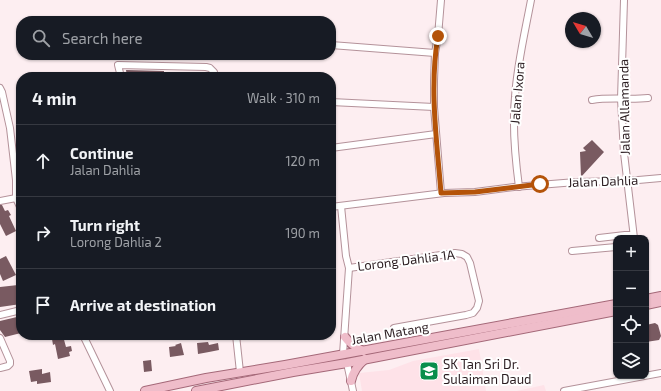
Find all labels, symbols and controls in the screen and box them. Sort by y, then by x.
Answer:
north arrow [565,12,601,48]
search box [16,16,336,60]
icon: search [30,27,52,49]
route end [429,27,447,45]
text: Search here [62,29,143,47]
street label: Jalan Allamanda [615,59,633,155]
street label: Jalan Ixora [506,61,528,125]
text: 4 min [32,88,76,108]
text: Walk · 310 m [247,90,320,106]
text: Continue [70,144,133,162]
icon: ahead [32,150,54,172]
text: 120 m [285,153,320,169]
text: Jalan Dahlia [70,162,141,178]
street label: Jalan Dahlia [567,172,639,190]
route start [531,175,549,193]
text: Turn right [70,216,140,234]
icon: right [32,222,54,244]
text: 190 m [285,225,320,241]
text: Lorong Dahlia 2 [70,234,162,250]
map controls [613,235,649,379]
button: + [613,235,649,271]
street label: Lorong Dahlia 1A [356,246,456,274]
button: − [613,271,649,307]
icon: arrive [32,294,54,316]
text: Arrive at destination [70,296,216,314]
button: locate [613,307,649,343]
street label: Jalan Matang [350,318,430,348]
button: layers [613,343,649,379]
place label: SK Tan Sri Dr. Sulaiman Daud [443,356,532,387]
school or university icon: SK Tan Sri Dr. Sulaiman Daud [418,360,440,382]

